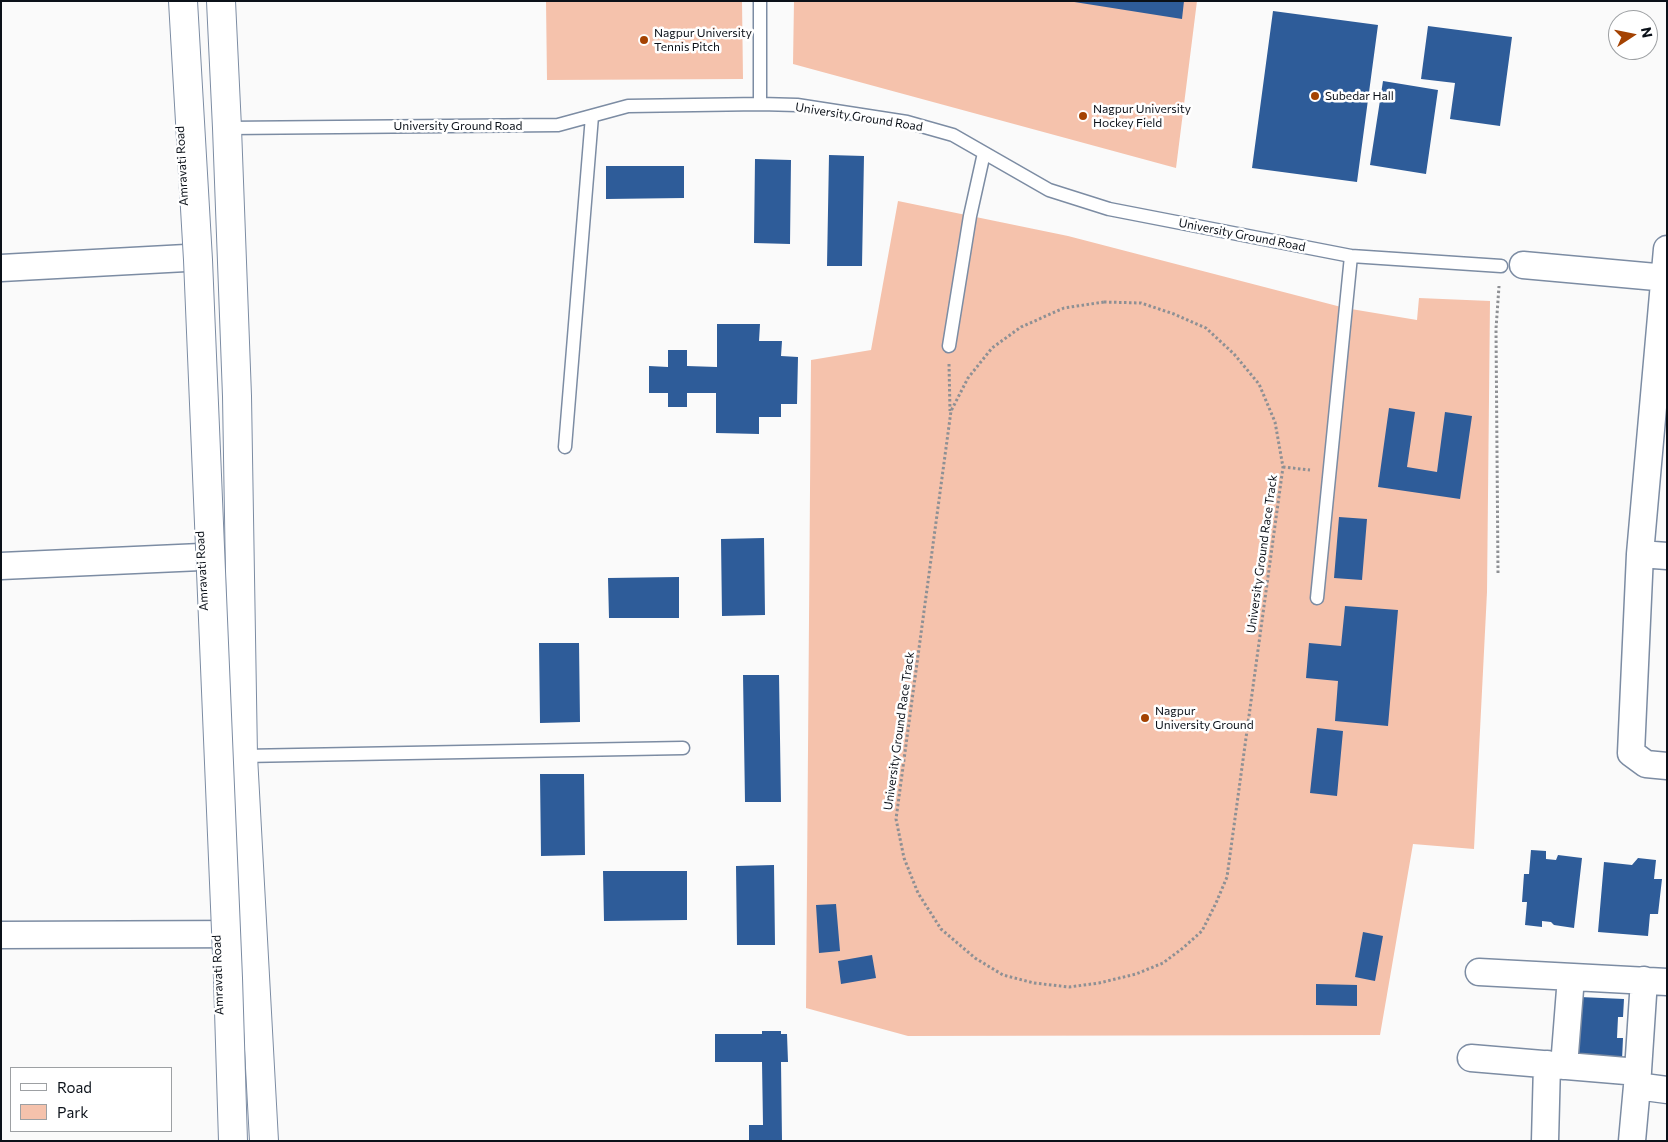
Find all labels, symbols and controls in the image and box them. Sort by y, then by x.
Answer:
north arrow [1608,10,1658,60]
text: N [1638,25,1657,39]
place label: Nagpur University Tennis Pitch [654,26,752,54]
marker: Nagpur University Tennis Pitch [638,34,650,46]
place label: Subedar Hall [1325,89,1394,103]
marker: Subedar Hall [1309,90,1321,102]
street label: University Ground Road [794,100,924,134]
place label: Nagpur University Hockey Field [1093,102,1191,130]
marker: Nagpur University Hockey Field [1077,110,1089,122]
street label: University Ground Road [394,119,522,133]
street label: Amravati Road [173,126,191,206]
street label: University Ground Road [1177,216,1307,254]
street label: University Ground Race Track [1244,474,1280,634]
street label: Amravati Road [193,531,211,611]
street label: University Ground Race Track [881,651,917,811]
place label: Nagpur University Ground [1155,704,1254,732]
marker: Nagpur University Ground [1139,712,1151,724]
street label: Amravati Road [209,935,227,1015]
legend [10,1067,172,1132]
text: Road [57,1078,92,1096]
text: Park [57,1103,88,1121]

